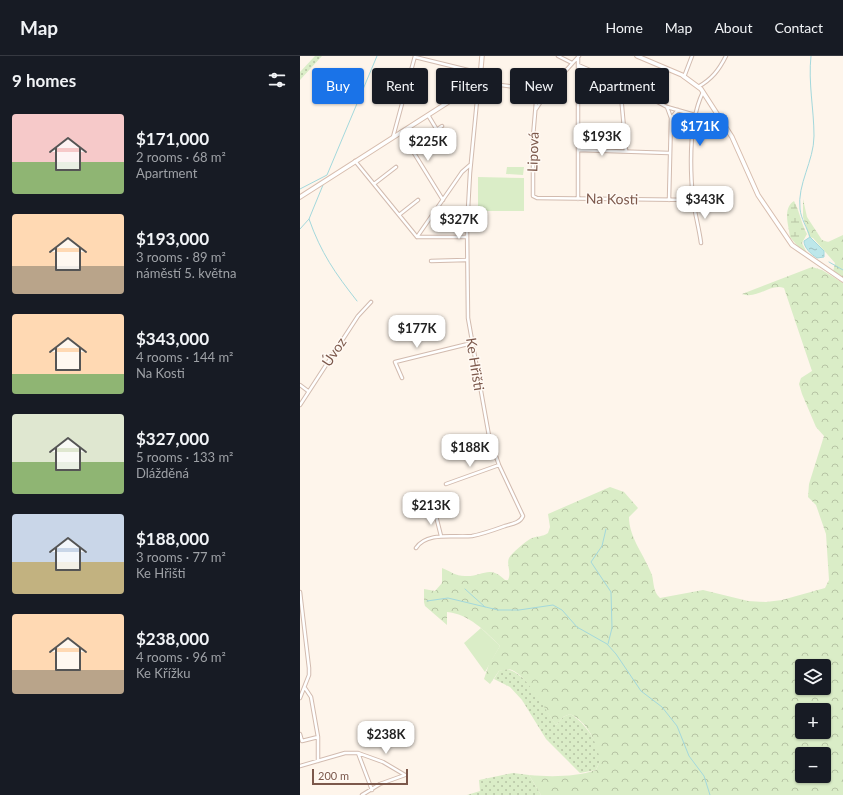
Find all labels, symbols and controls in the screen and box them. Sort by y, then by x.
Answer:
text: Map [20,16,58,39]
text: Home [605,19,643,36]
text: Map [665,19,692,36]
text: About [714,19,752,36]
text: Contact [774,19,823,36]
chip: Buy [312,68,364,104]
chip: Rent [372,68,428,104]
chip: Filters [436,68,502,104]
chip: New [510,68,567,104]
chip: Apartment [575,68,669,104]
icon: filters [266,69,288,91]
text: 9 homes [12,70,76,91]
pin: $171K [672,113,728,147]
text: $171K [680,118,720,134]
pin: $193K [574,123,630,157]
text: $171,000 [136,128,209,149]
pin: $225K [400,128,456,162]
text: $193K [582,128,622,144]
icon: home [44,130,92,178]
street label: Lipová [523,132,542,172]
text: $225K [408,133,448,149]
text: 2 rooms · 68 m² [136,149,226,165]
text: Apartment [136,165,197,181]
pin: $343K [677,186,733,220]
street label: Na Kosti [586,190,638,207]
text: $343K [685,191,725,207]
pin: $327K [431,206,487,240]
text: $327K [439,211,479,227]
text: $193,000 [136,228,209,249]
icon: home [44,230,92,278]
text: 3 rooms · 89 m² [136,249,226,265]
text: náměstí 5. května [136,265,236,281]
pin: $177K [389,315,445,349]
text: $177K [397,320,437,336]
text: $343,000 [136,328,209,349]
icon: home [44,330,92,378]
street label: Úvoz [318,334,349,369]
street label: Ke Hřišti [463,336,488,392]
text: 4 rooms · 144 m² [136,349,233,365]
text: Na Kosti [136,365,185,381]
text: $327,000 [136,428,209,449]
icon: home [44,430,92,478]
pin: $188K [442,434,498,468]
text: $188K [450,439,490,455]
text: 5 rooms · 133 m² [136,449,233,465]
text: Dlážděná [136,465,189,481]
pin: $213K [403,492,459,526]
text: $213K [411,497,451,513]
text: $188,000 [136,528,209,549]
icon: home [44,530,92,578]
text: 3 rooms · 77 m² [136,549,226,565]
text: Ke Hřišti [136,565,186,581]
text: $238,000 [136,628,209,649]
icon: home [44,630,92,678]
text: 4 rooms · 96 m² [136,649,226,665]
map controls [795,659,831,783]
button: layers [795,659,831,695]
text: Ke Křížku [136,665,191,681]
button: + [795,703,831,739]
pin: $238K [358,721,414,755]
text: $238K [366,726,406,742]
button: − [795,747,831,783]
scale bar [312,767,408,786]
text: 200 m [318,769,349,782]

